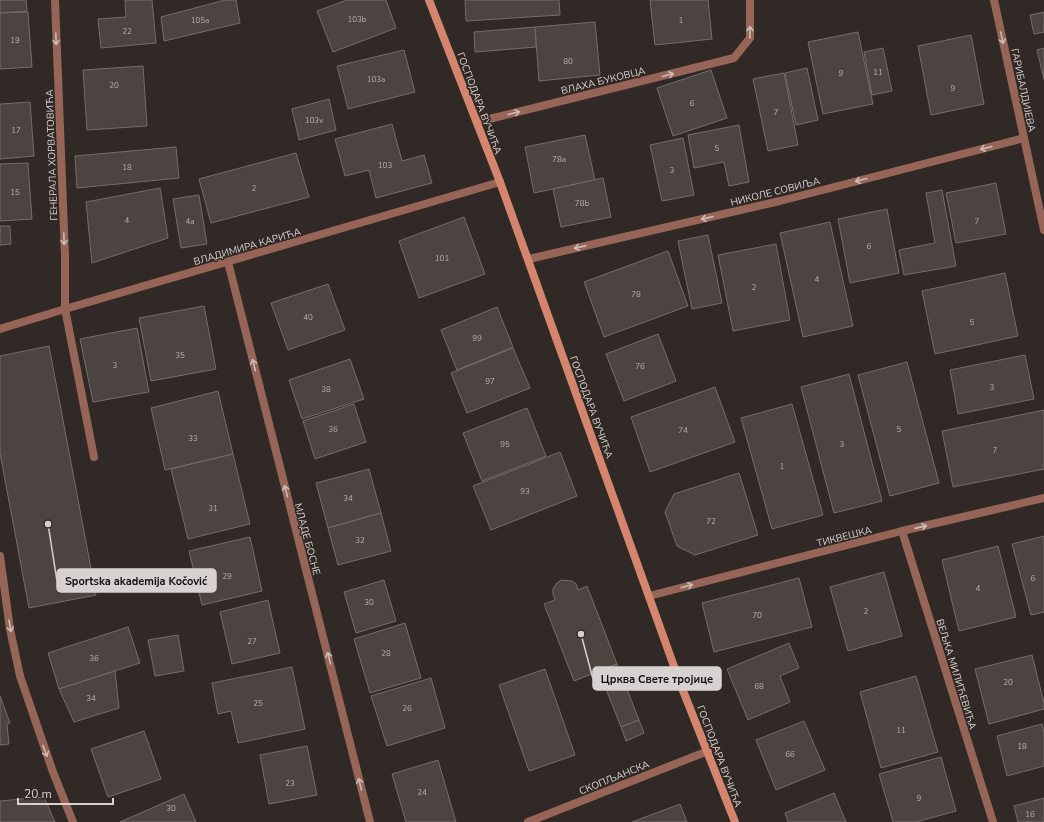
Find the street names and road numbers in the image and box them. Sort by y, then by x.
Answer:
street label: ГАРИБАЛДИЈЕВА [1007,47,1039,134]
street label: ГОСПОДАРА ВУЧИЋА [453,50,505,157]
street label: ВЛАХА БУКОВЦА [560,64,648,98]
street label: ГЕНЕРАЛА ХОРВАТОВИЋА [43,88,61,221]
street label: НИКОЛЕ СОВИЉА [729,174,822,210]
street label: ВЛАДИМИРА КАРИЋА [192,225,303,269]
street label: ГОСПОДАРА ВУЧИЋА [566,354,616,461]
street label: МЛАДЕ БОСНЕ [291,502,323,577]
street label: ТИКВЕШКА [815,523,874,551]
street label: ВЕЉКА МИЛИЋЕВИЋА [933,617,980,732]
street label: ГОСПОДАРА ВУЧИЋА [693,703,745,810]
street label: СКОПЉАНСКА [577,757,652,798]

